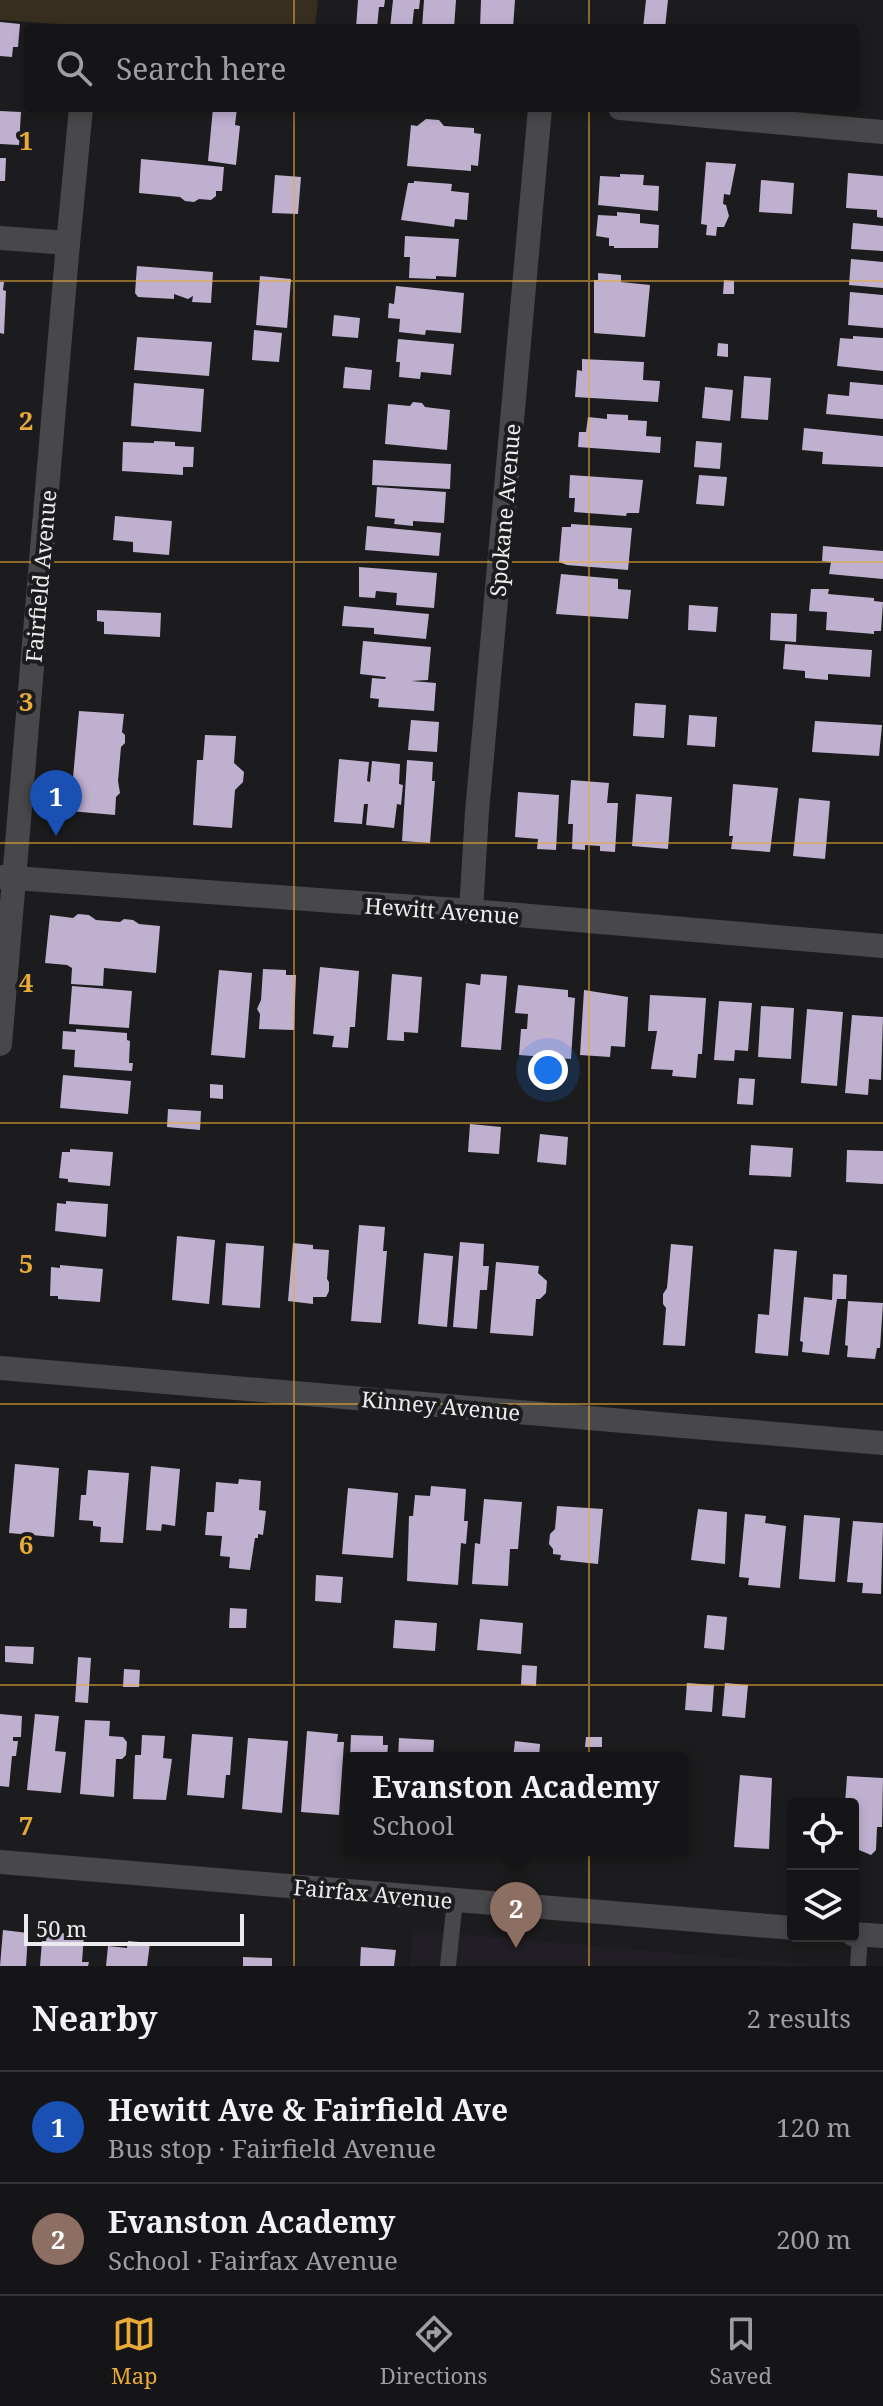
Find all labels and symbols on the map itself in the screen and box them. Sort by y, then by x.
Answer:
text: 1 [19,122,33,158]
text: 2 [19,402,33,438]
street label: Spokane Avenue [481,422,527,598]
street label: Fairfield Avenue [18,489,62,663]
text: 3 [19,683,33,719]
pin: 1 [30,770,82,836]
street label: Hewitt Avenue [364,890,520,930]
text: 4 [19,964,34,1000]
your location [528,1050,568,1090]
text: 5 [19,1245,33,1281]
street label: Kinney Avenue [360,1383,522,1427]
text: 6 [19,1526,33,1562]
text: 7 [19,1807,33,1843]
street label: Fairfax Avenue [292,1871,454,1915]
pin: 2 [490,1882,542,1948]
scale bar [24,1910,244,1946]

